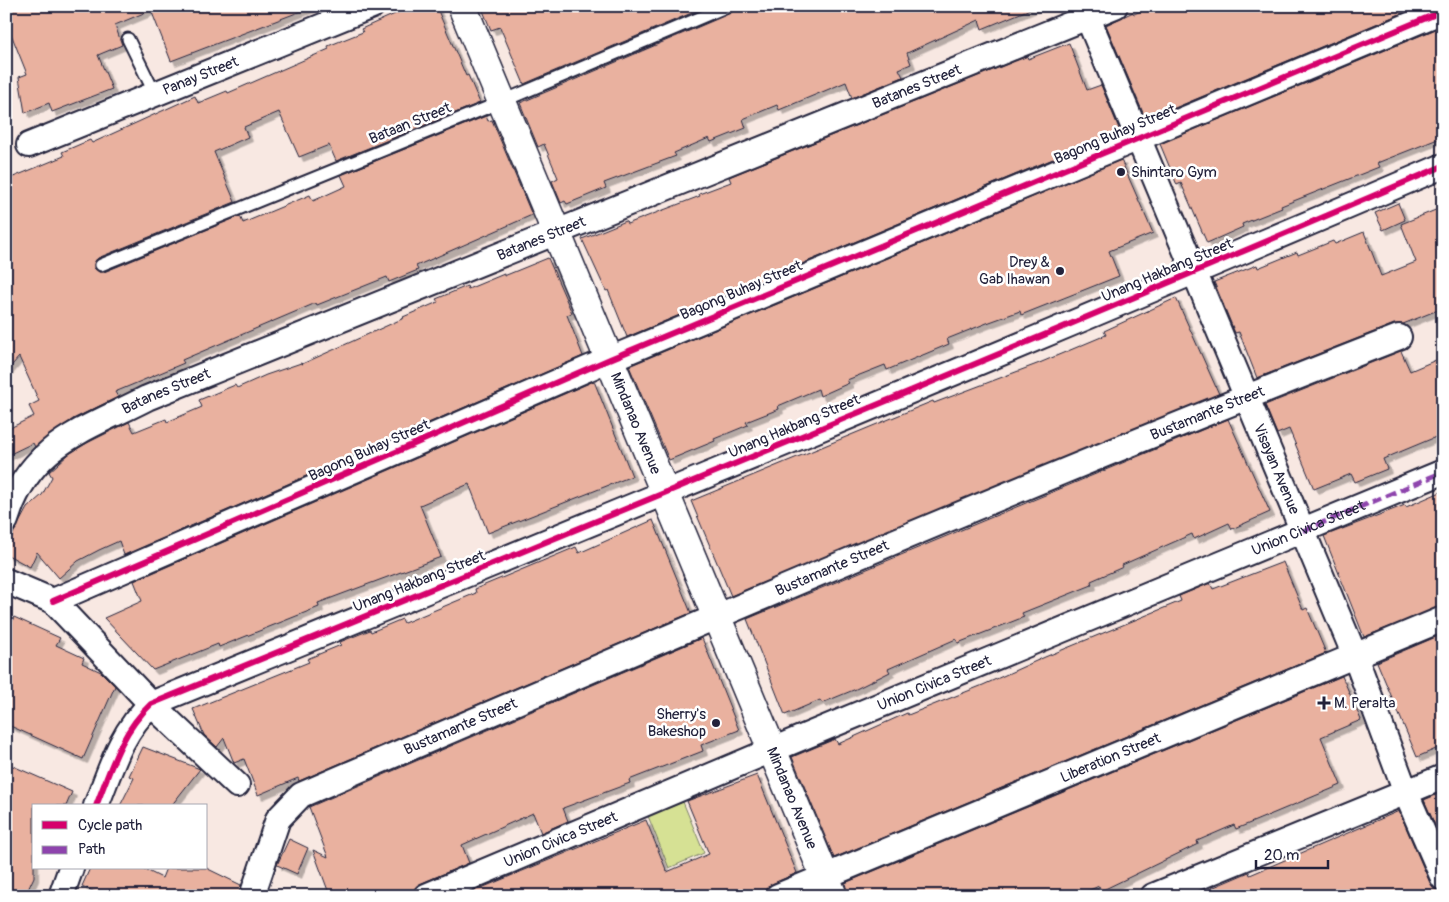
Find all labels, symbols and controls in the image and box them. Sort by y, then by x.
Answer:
street label: Panay Street [160,52,242,100]
street label: Batanes Street [870,60,965,113]
street label: Bataan Street [366,98,455,149]
street label: Bagong Buhay Street [1051,100,1180,169]
place label: Shintaro Gym [1131,163,1217,182]
marker: Shintaro Gym [1115,166,1127,178]
street label: Batanes Street [494,212,589,265]
street label: Unang Hakbang Street [1099,234,1237,307]
place label: Drey & Gab Ihawan [979,253,1050,289]
street label: Bagong Buhay Street [677,256,806,325]
marker: Drey & Gab Ihawan [1054,265,1066,277]
street label: Batanes Street [119,364,214,419]
street label: Mindanao Avenue [606,370,665,478]
street label: Bustamante Street [1148,382,1268,445]
street label: Unang Hakbang Street [726,390,864,463]
street label: Bagong Buhay Street [306,415,434,486]
street label: Visayan Avenue [1249,421,1304,518]
street label: Union Civica Street [1249,496,1369,560]
street label: Bustamante Street [772,536,893,601]
street label: Unang Hakbang Street [350,546,489,617]
street label: Union Civica Street [875,651,995,715]
street label: Bustamante Street [401,694,521,760]
place label: M. Peralta [1334,694,1396,713]
marker: M. Peralta [1318,697,1330,709]
place label: Sherry's Bakeshop [648,705,706,741]
marker: Sherry's Bakeshop [710,717,722,729]
street label: Liberation Street [1058,728,1164,787]
street label: Mindanao Avenue [762,744,822,853]
legend [32,804,208,870]
street label: Union Civica Street [501,807,621,872]
text: Cycle path [78,816,142,835]
scale bar [1256,837,1329,869]
text: Path [78,840,105,859]
text: 20 m [1264,846,1299,865]

